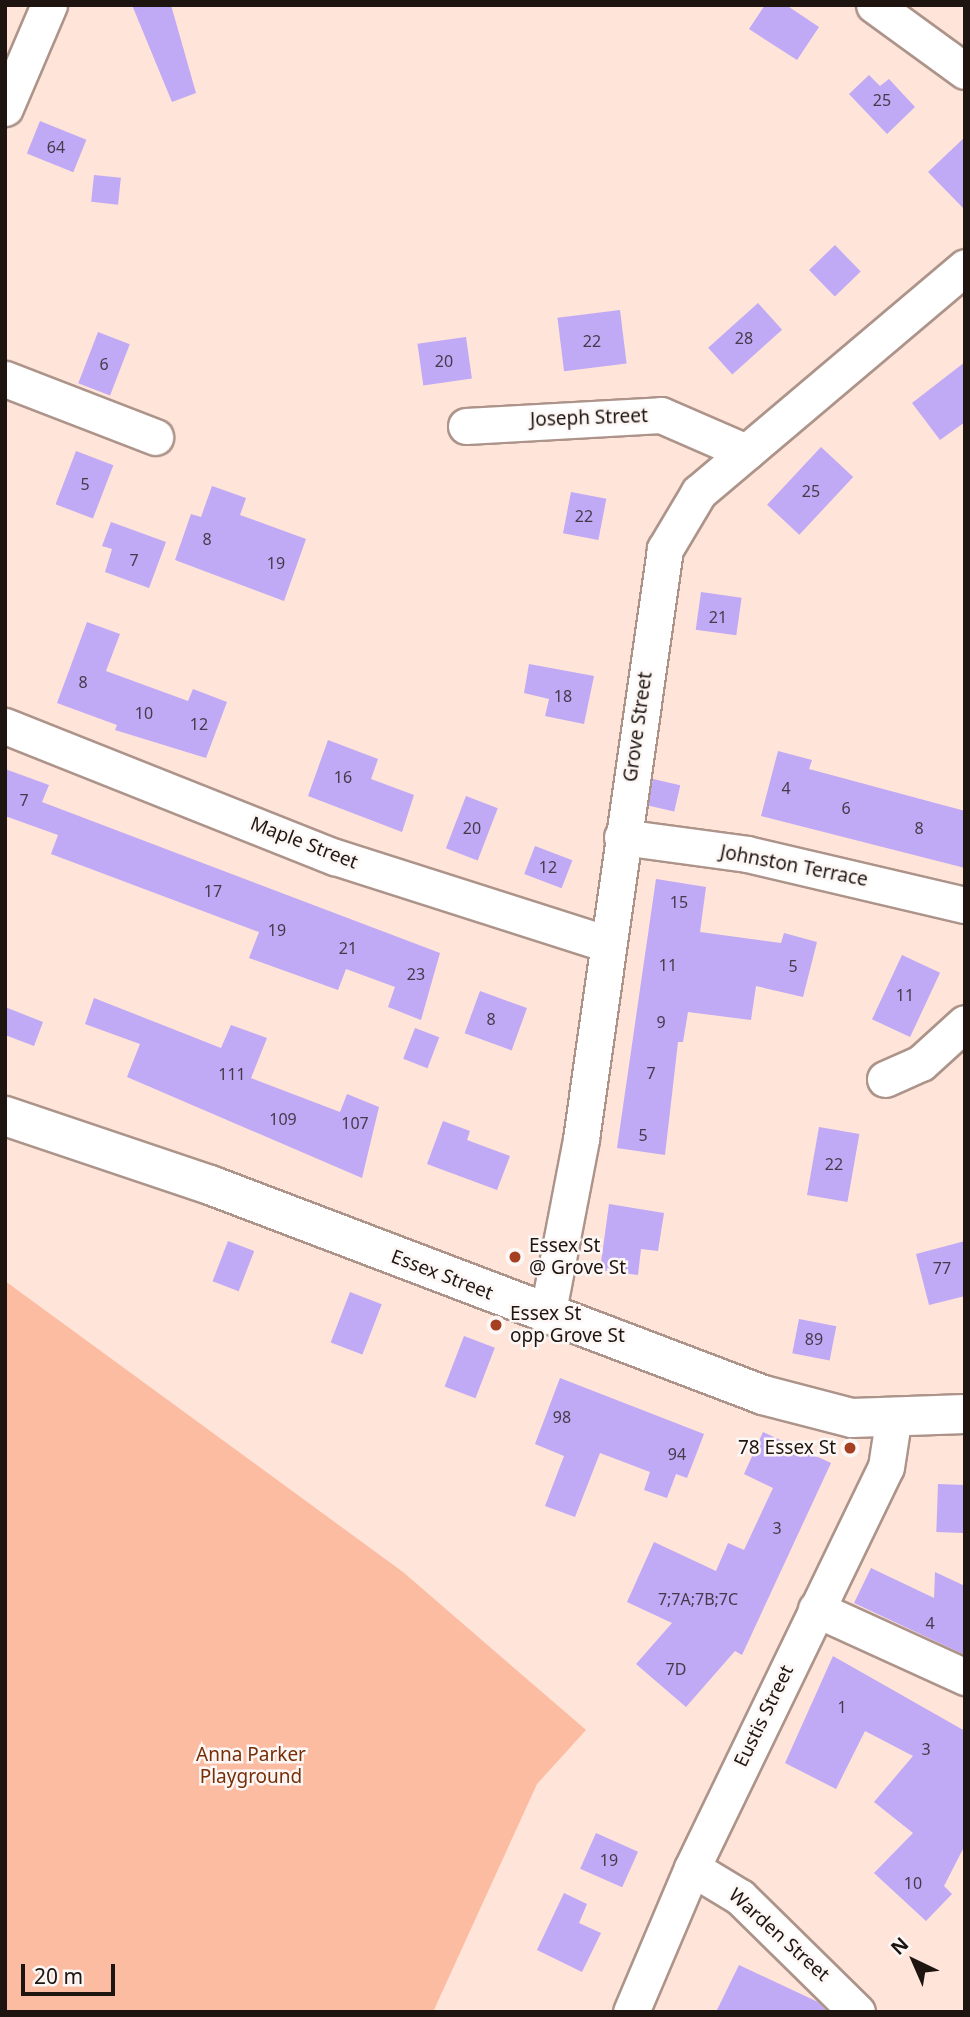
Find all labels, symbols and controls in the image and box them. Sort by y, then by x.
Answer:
house number: 25 [873,90,891,110]
house number: 64 [47,137,65,157]
house number: 28 [735,328,753,348]
house number: 22 [583,331,601,351]
house number: 20 [435,351,453,371]
house number: 6 [99,354,109,374]
street label: Joseph Street [530,405,648,431]
house number: 5 [80,474,90,494]
house number: 25 [802,481,820,501]
house number: 22 [575,506,593,526]
house number: 8 [202,529,212,549]
house number: 7 [129,550,139,570]
house number: 19 [267,553,285,573]
house number: 21 [709,607,727,627]
street label: Grove Street [619,671,657,783]
house number: 8 [78,672,88,692]
house number: 18 [554,686,572,706]
house number: 10 [135,703,153,723]
house number: 12 [190,714,208,734]
house number: 16 [334,767,352,787]
house number: 4 [781,778,791,798]
house number: 7 [19,790,29,810]
house number: 6 [841,798,851,818]
street label: Maple Street [247,812,361,874]
house number: 20 [463,818,481,838]
house number: 8 [914,818,924,838]
street label: Johnston Terrace [718,840,870,892]
house number: 12 [539,857,557,877]
house number: 17 [204,881,222,901]
house number: 15 [670,892,688,912]
house number: 19 [268,920,286,940]
house number: 21 [339,938,357,958]
house number: 11 [659,955,677,975]
house number: 5 [788,956,798,976]
house number: 23 [407,964,425,984]
house number: 11 [896,985,914,1005]
house number: 8 [486,1009,496,1029]
house number: 9 [656,1012,666,1032]
house number: 7 [646,1063,656,1083]
house number: 111 [218,1064,246,1084]
house number: 109 [269,1109,297,1129]
house number: 107 [341,1113,369,1133]
house number: 5 [638,1125,648,1145]
house number: 22 [825,1154,843,1174]
place label: Essex St @ Grove St [529,1235,626,1279]
street label: Essex Street [388,1245,496,1305]
marker: Essex St @ Grove St [507,1249,523,1265]
house number: 77 [933,1258,951,1278]
place label: Essex St opp Grove St [510,1303,625,1347]
marker: Essex St opp Grove St [488,1317,504,1333]
house number: 89 [805,1329,823,1349]
house number: 98 [553,1407,571,1427]
place label: 78 Essex St [738,1437,836,1459]
marker: 78 Essex St [842,1440,858,1456]
house number: 94 [668,1444,686,1464]
house number: 3 [772,1518,782,1538]
house number: 7;7A;7B;7C [658,1589,738,1609]
house number: 4 [925,1613,935,1633]
house number: 7D [666,1659,686,1679]
street label: Eustis Street [730,1661,798,1771]
house number: 1 [837,1697,847,1717]
house number: 3 [921,1739,931,1759]
park label: Anna Parker Playground [196,1744,306,1788]
house number: 19 [600,1850,618,1870]
house number: 10 [904,1873,922,1893]
street label: Warden Street [724,1884,834,1986]
north arrow [879,1926,949,1996]
text: N [885,1931,914,1961]
scale bar [24,1951,119,1995]
text: 20 m [34,1962,83,1990]

